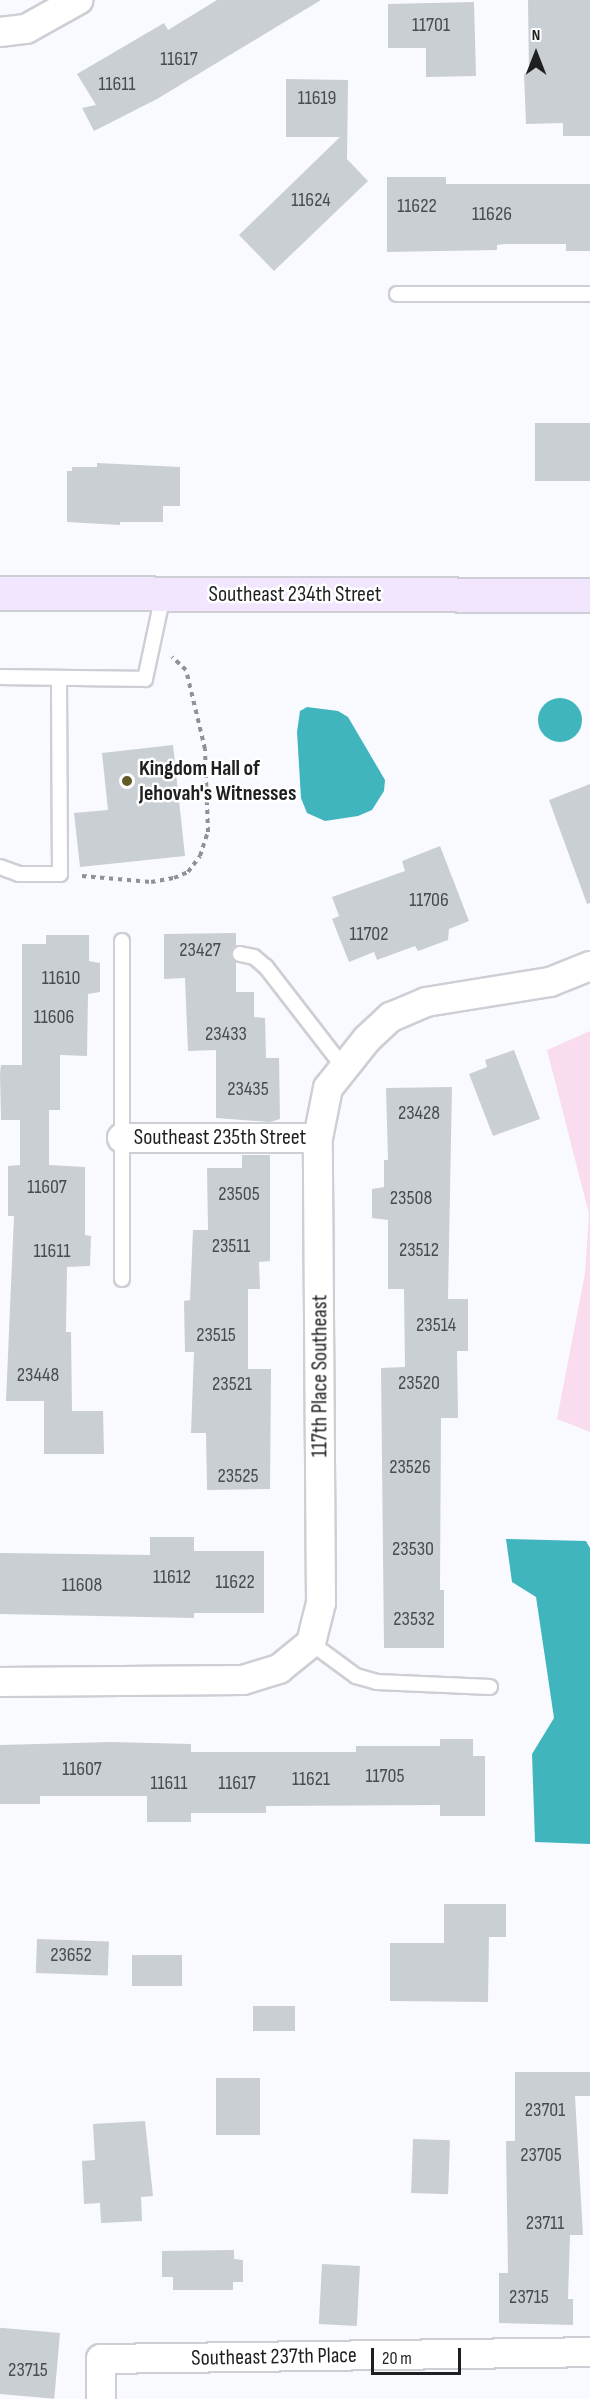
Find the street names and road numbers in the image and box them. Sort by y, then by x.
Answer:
street label: Southeast 234th Street [209,582,381,608]
street label: Southeast 235th Street [134,1125,306,1151]
street label: 117th Place Southeast [307,1295,333,1457]
street label: Southeast 237th Place [191,2342,357,2372]

